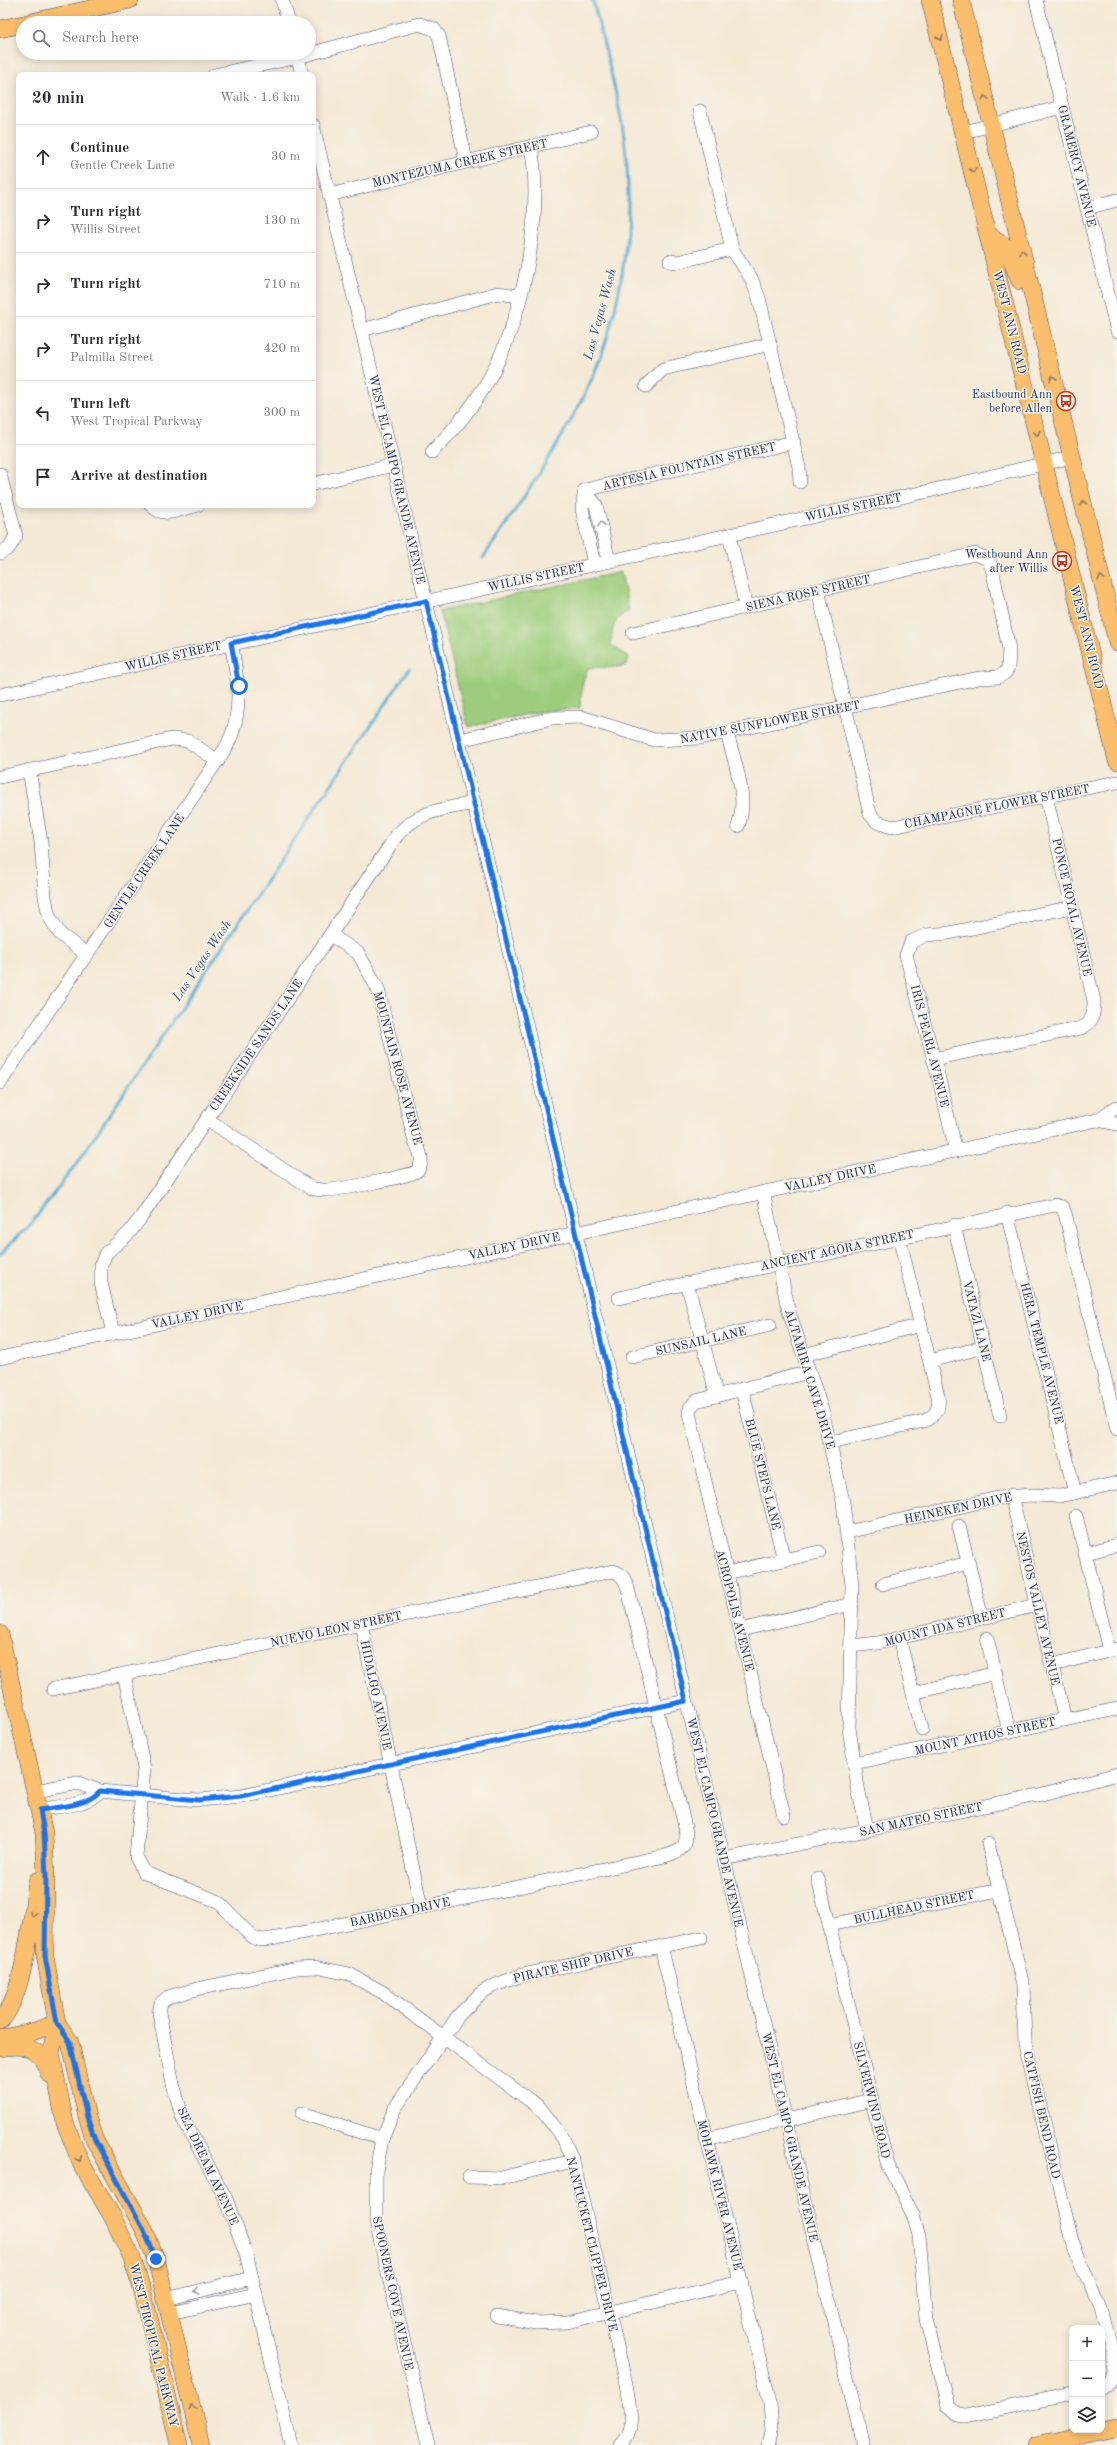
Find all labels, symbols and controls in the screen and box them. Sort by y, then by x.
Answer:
search box [16,16,316,60]
icon: search [30,27,52,49]
text: Search here [62,31,139,46]
one-way arrow [935,35,943,41]
text: 20 min [32,90,85,107]
text: Walk · 1.6 km [220,91,300,104]
one-way arrow [981,95,989,102]
street label: GRAMERCY AVENUE [1055,104,1097,228]
street label: MONTEZUMA CREEK STREET [371,138,549,190]
text: Continue [70,141,129,156]
icon: ahead [32,146,54,168]
text: 30 m [271,150,300,163]
text: Gentle Creek Lane [70,159,175,172]
one-way arrow [968,166,977,173]
text: Turn right [70,205,141,220]
icon: right [32,210,54,232]
text: 130 m [263,214,300,227]
text: Willis Street [70,223,141,236]
one-way arrow [1018,249,1027,256]
water label: Las Vegas Wash [582,267,619,363]
street label: WEST ANN ROAD [990,269,1028,375]
icon: right [32,274,54,296]
text: Turn right [70,277,141,292]
text: 710 m [263,278,300,291]
text: Turn right [70,333,141,348]
icon: right [32,338,54,360]
text: 420 m [263,342,300,355]
text: Palmilla Street [70,351,154,364]
street label: WEST EL CAMPO GRANDE AVENUE [366,373,426,585]
one-way arrow [1049,375,1057,381]
place label: Eastbound Ann before Allen [972,389,1053,415]
bus stop icon: Eastbound Ann before Allen [1055,390,1077,412]
text: Turn left [70,397,130,412]
icon: left [32,402,54,424]
text: 300 m [263,406,300,419]
text: West Tropical Parkway [70,415,203,428]
one-way arrow [1032,429,1041,436]
street label: ARTESIA FOUNTAIN STREET [601,441,777,493]
icon: arrive [32,466,54,488]
text: Arrive at destination [70,469,208,484]
street label: WILLIS STREET [804,492,903,524]
one-way arrow [1080,500,1088,506]
one-way arrow [597,521,605,527]
place label: Westbound Ann after Willis [965,549,1049,575]
bus stop icon: Westbound Ann after Willis [1051,550,1073,572]
street label: WILLIS STREET [487,562,586,594]
street label: SIENA ROSE STREET [745,574,872,614]
one-way arrow [1098,575,1106,581]
street label: WEST ANN ROAD [1067,584,1105,690]
street label: WILLIS STREET [124,640,223,674]
route start [230,677,248,695]
street label: NATIVE SUNFLOWER STREET [679,700,861,746]
street label: CHAMPAGNE FLOWER STREET [904,783,1091,831]
street label: GENTLE CREEK LANE [102,812,187,931]
street label: PONCE ROYAL AVENUE [1049,837,1093,977]
water label: Las Vegas Wash [170,918,234,1004]
street label: CREEKSIDE SANDS LANE [208,978,305,1114]
street label: IRIS PEARL AVENUE [908,984,950,1109]
street label: MOUNTAIN ROSE AVENUE [371,990,423,1146]
street label: VALLEY DRIVE [783,1163,877,1195]
street label: ANCIENT AGORA STREET [759,1229,915,1273]
street label: VALLEY DRIVE [467,1231,561,1263]
street label: VATAZI LANE [960,1279,992,1363]
street label: HERA TEMPLE AVENUE [1018,1281,1064,1425]
street label: VALLEY DRIVE [150,1300,244,1332]
street label: ALTAMIRA CAVE DRIVE [782,1308,836,1451]
street label: SUNSAIL LANE [655,1326,748,1358]
street label: BLUE STEPS LANE [742,1417,782,1531]
street label: HEINEKEN DRIVE [903,1492,1013,1526]
street label: NESTOS VALLEY AVENUE [1013,1530,1061,1686]
street label: ACROPOLIS AVENUE [713,1548,755,1673]
street label: MOUNT IDA STREET [884,1607,1007,1649]
street label: NUEVO LEON STREET [269,1610,403,1650]
street label: HIDALGO AVENUE [358,1639,393,1751]
street label: WEST EL CAMPO GRANDE AVENUE [684,1716,744,1928]
street label: MOUNT ATHOS STREET [914,1716,1057,1758]
street label: SAN MATEO STREET [859,1801,984,1839]
street label: BULLHEAD STREET [853,1889,976,1927]
street label: BARBOSA DRIVE [349,1896,451,1929]
one-way arrow [29,1910,38,1917]
street label: PIRATE SHIP DRIVE [512,1946,635,1986]
street label: WEST EL CAMPO GRANDE AVENUE [759,2031,819,2243]
street label: SILVERWIND ROAD [851,2041,891,2160]
street label: CATFISH BEND ROAD [1020,2050,1062,2180]
street label: SEA DREAM AVENUE [174,2106,240,2227]
street label: MOHAWK RIVER AVENUE [694,2119,744,2272]
one-way arrow [74,2155,82,2163]
street label: NANTUCKET CLIPPER DRIVE [563,2156,619,2333]
street label: SPOONERS COVE AVENUE [370,2215,414,2371]
route end [147,2250,165,2268]
street label: WEST TROPICAL PARKWAY [127,2262,179,2429]
one-way arrow [194,2286,201,2295]
map controls [1069,2325,1105,2433]
button: + [1069,2325,1105,2361]
button: − [1069,2361,1105,2397]
button: layers [1069,2397,1105,2433]
one-way arrow [188,2404,197,2411]

